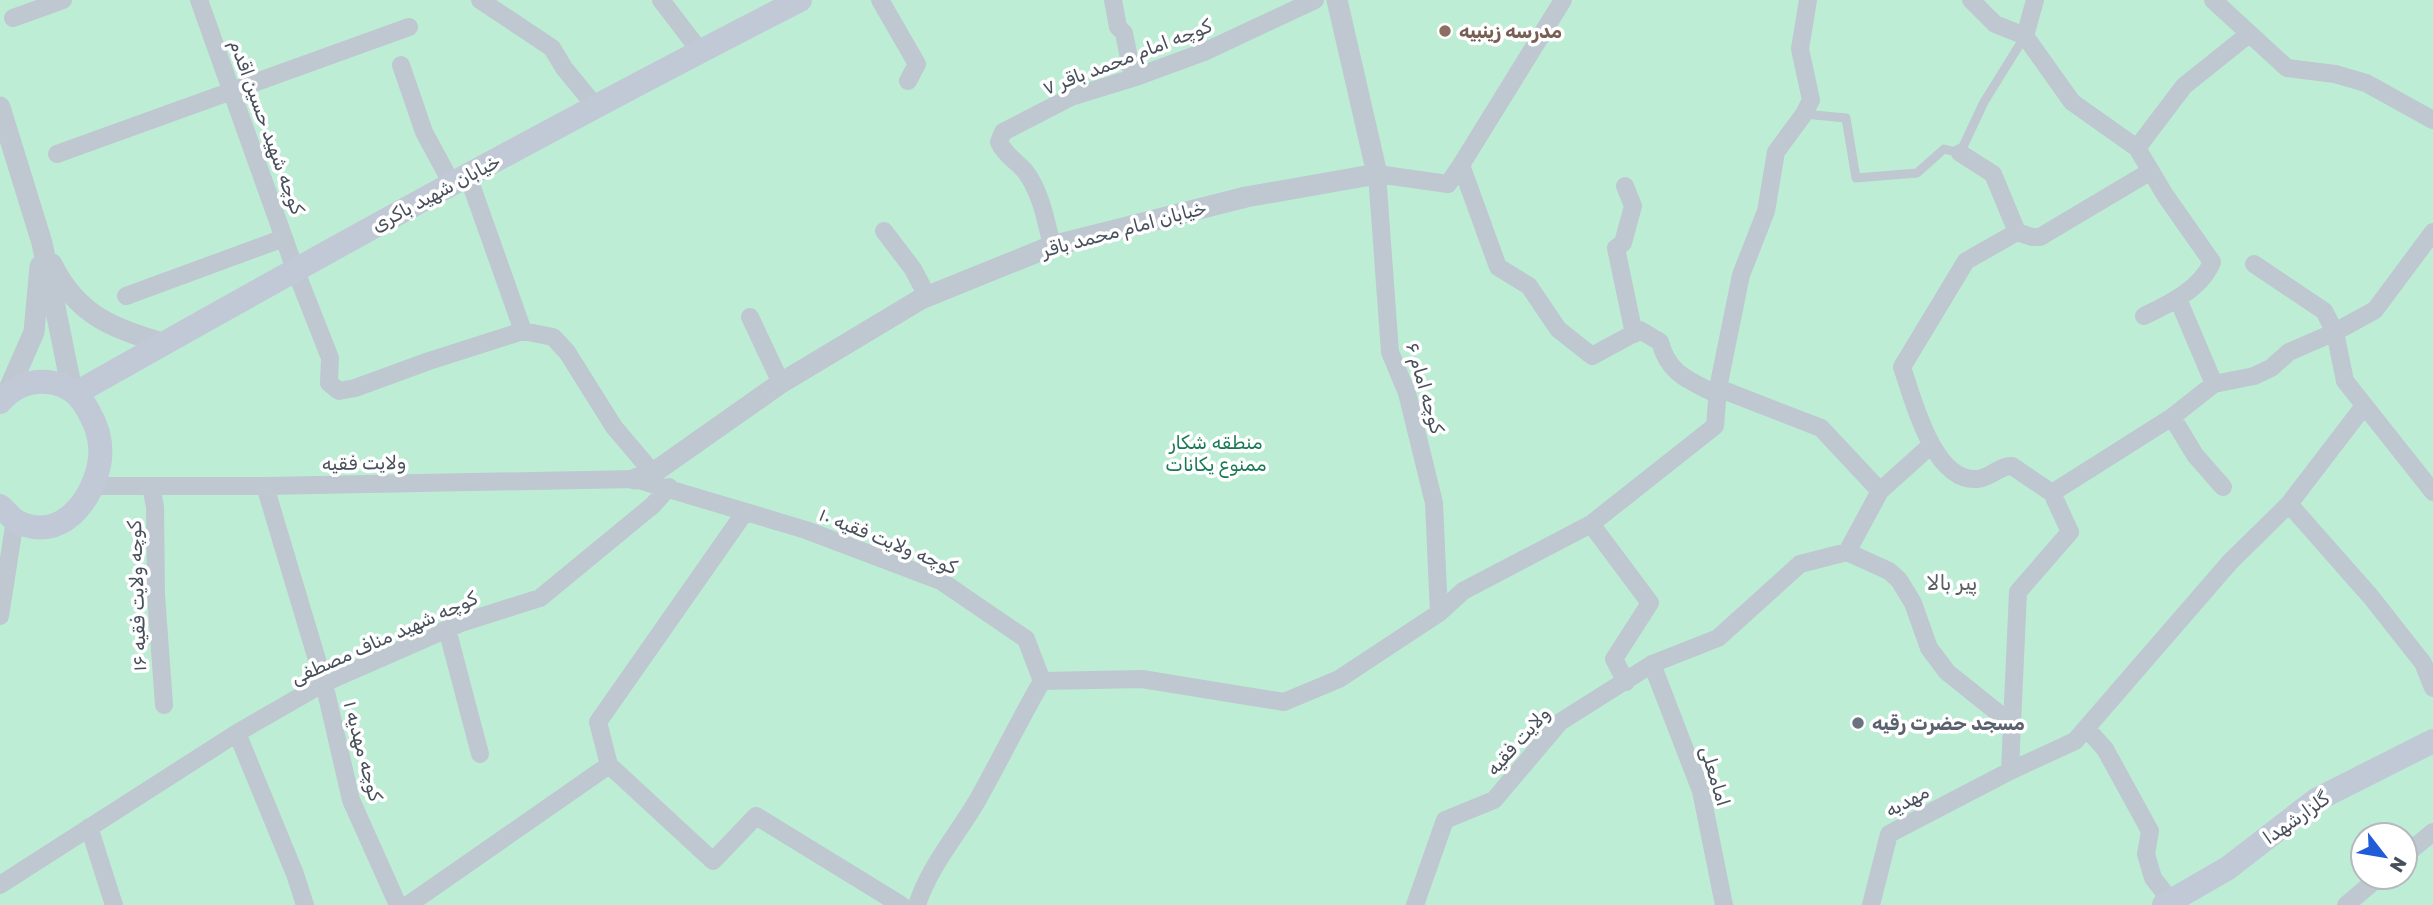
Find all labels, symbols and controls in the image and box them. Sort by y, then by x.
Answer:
street label: کوچه امام محمد باقر ۷ [1039,14,1216,101]
place label: مدرسه زینبیه [1459,20,1562,43]
marker: مدرسه زینبیه [1437,23,1453,39]
street label: کوچه شهید حسین اقدم [224,37,309,218]
street label: خیابان شهید باکری [368,149,504,237]
street label: خیابان امام محمد باقر [1038,196,1209,263]
street label: کوچه امام ۶ [1400,340,1449,437]
park label: منطقه شکار ممنوع یکانات [1165,431,1267,478]
street label: ولایت فقیه [322,451,406,475]
street label: کوچه ولایت فقیه ۱۰ [816,503,961,579]
street label: کوچه ولایت فقیه ۱۶ [123,520,151,672]
district label: پیر بالا [1927,570,1977,597]
street label: کوچه شهید مناف مصطفی [287,586,481,690]
street label: کوچه مهدیه ۱ [339,698,388,804]
street label: ولایت فقیه [1481,702,1555,780]
place label: مسجد حضرت رقیه [1872,712,2025,735]
marker: مسجد حضرت رقیه [1850,715,1866,731]
street label: امامعلی [1695,743,1735,809]
street label: مهدیه [1881,780,1933,822]
street label: گلزارشهدا [2258,787,2334,849]
north arrow [2349,821,2419,891]
text: N [2385,853,2412,876]

